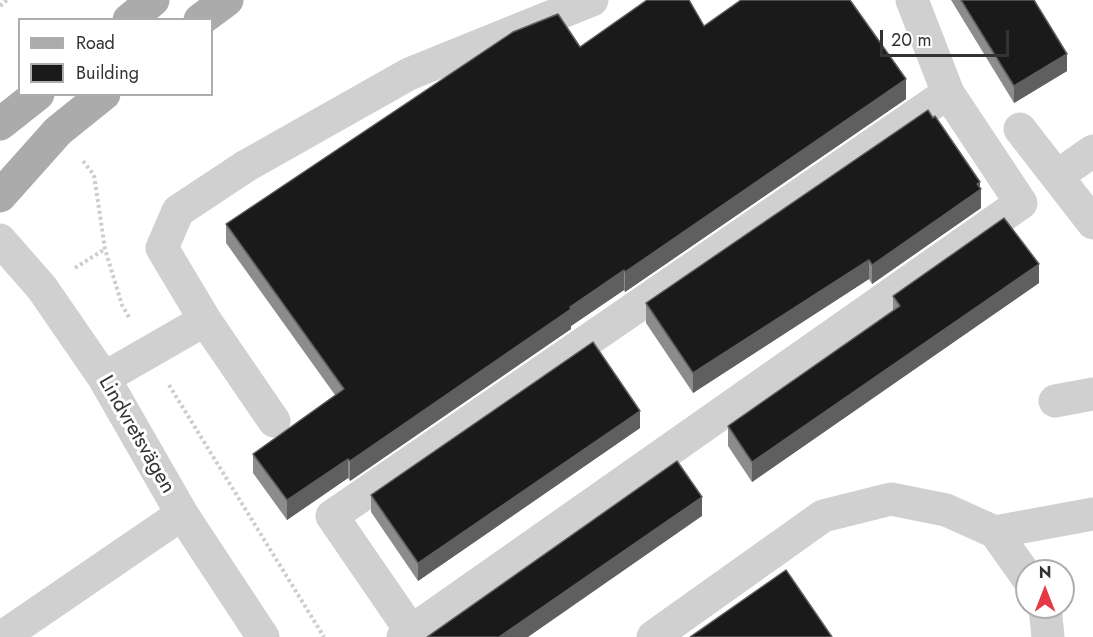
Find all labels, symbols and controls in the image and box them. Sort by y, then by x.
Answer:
legend [18,18,213,96]
scale bar [883,18,1012,56]
text: 20 m [891,27,931,53]
text: Road [76,30,115,56]
text: Building [76,60,139,86]
street label: Lindvretsvägen [92,372,180,498]
north arrow [1015,559,1075,619]
text: N [1039,561,1051,584]

